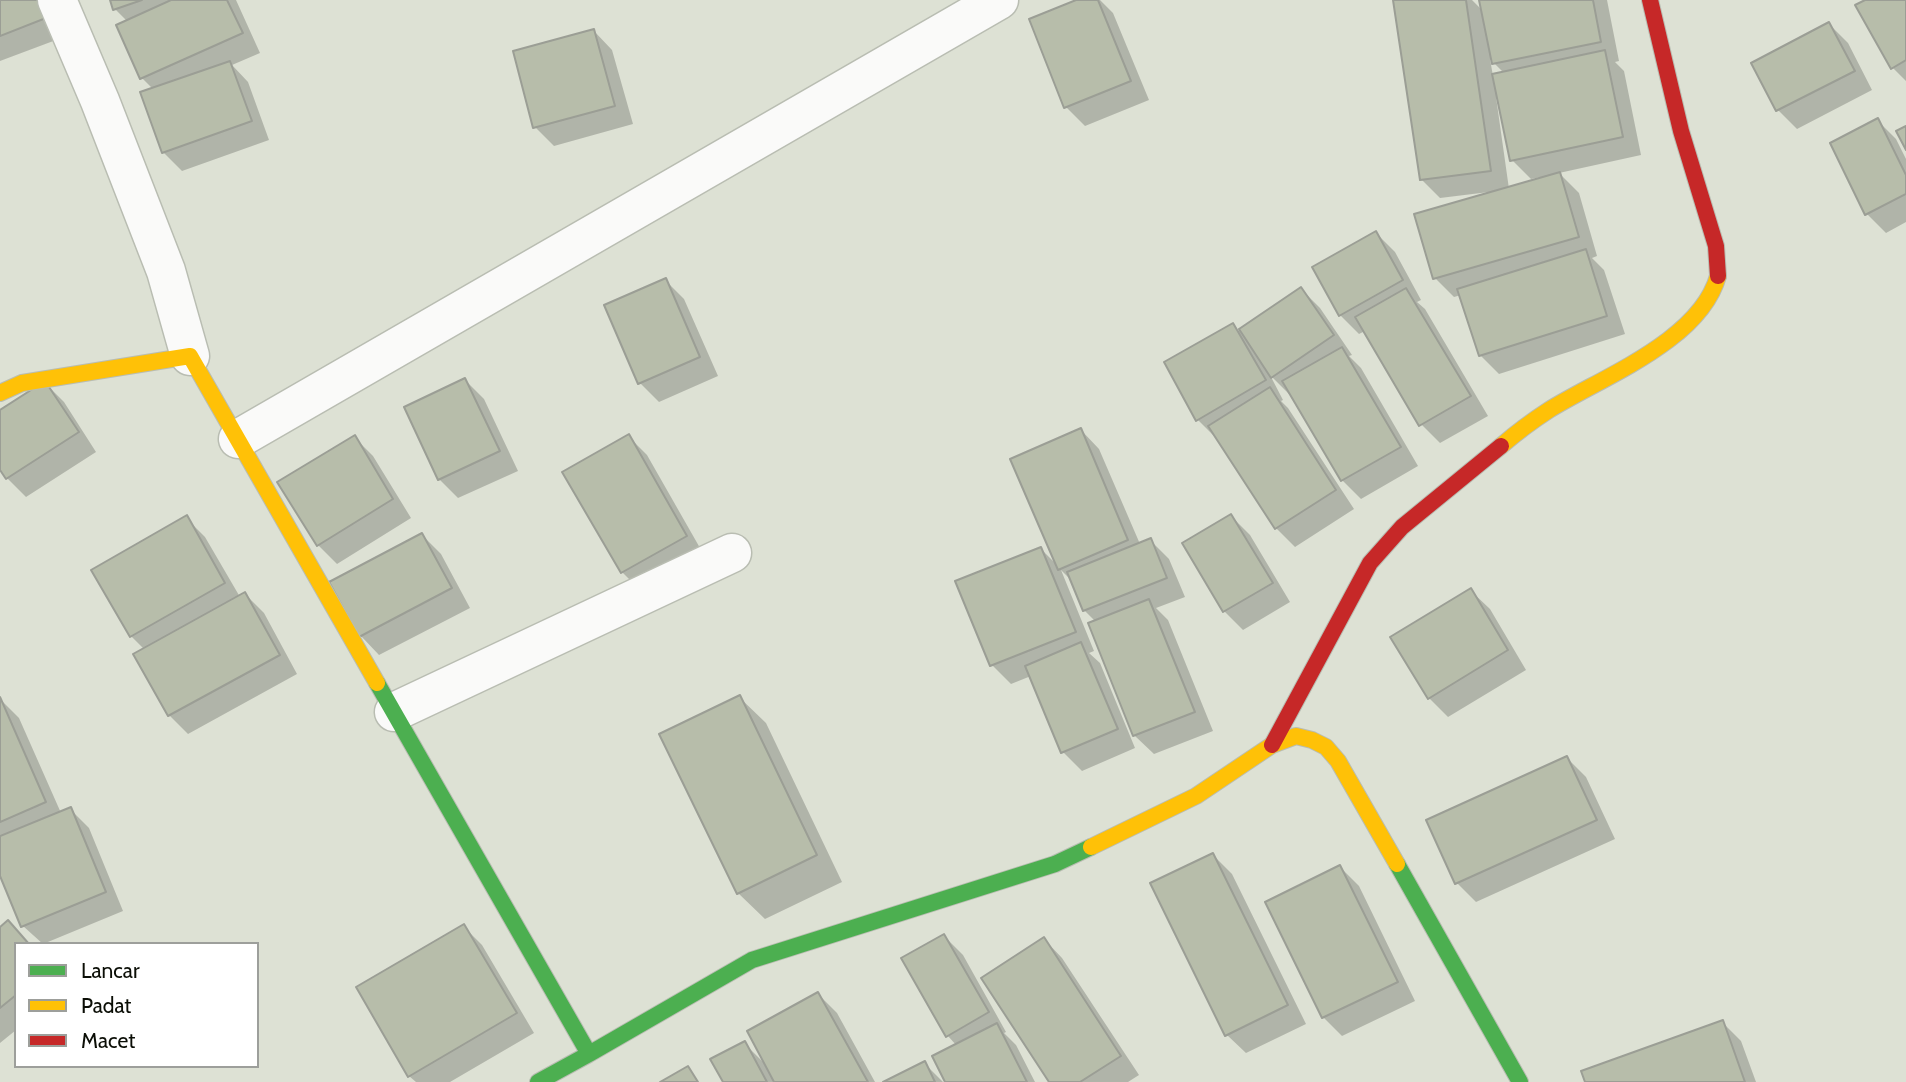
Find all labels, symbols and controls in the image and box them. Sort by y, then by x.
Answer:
legend [14,942,259,1068]
text: Lancar [81,958,140,983]
text: Padat [81,993,131,1018]
text: Macet [81,1028,135,1053]

